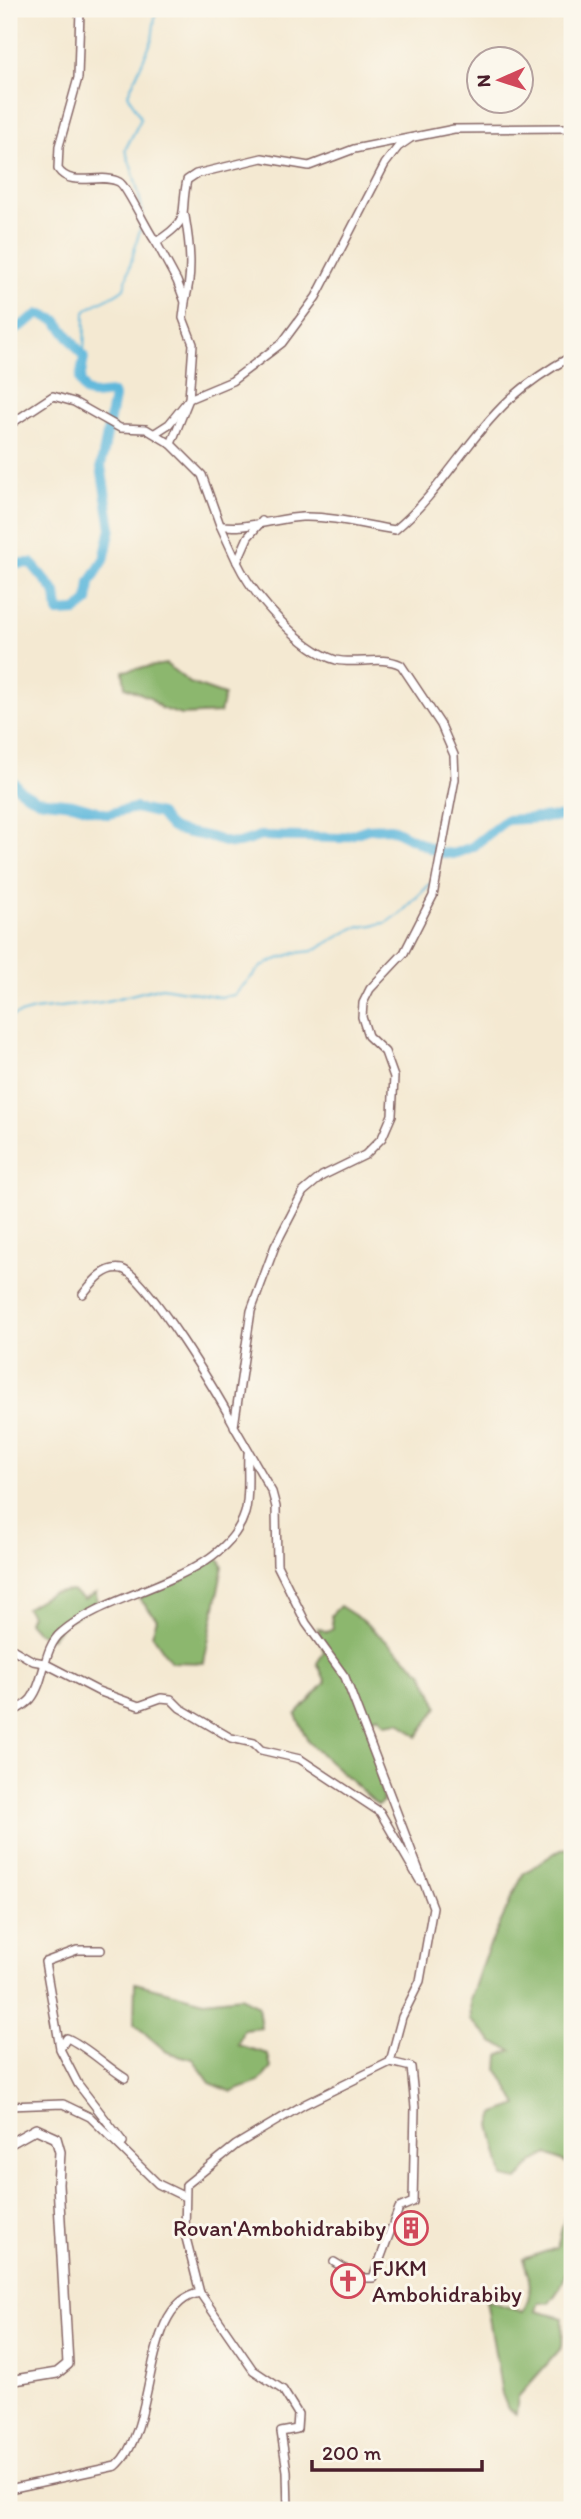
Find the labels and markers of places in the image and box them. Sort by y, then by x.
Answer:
building icon: Rovan'Ambohidrabiby [392,2209,430,2247]
place label: Rovan'Ambohidrabiby [173,2214,386,2242]
place label: FJKM Ambohidrabiby [372,2254,522,2308]
church icon: FJKM Ambohidrabiby [329,2262,367,2300]

